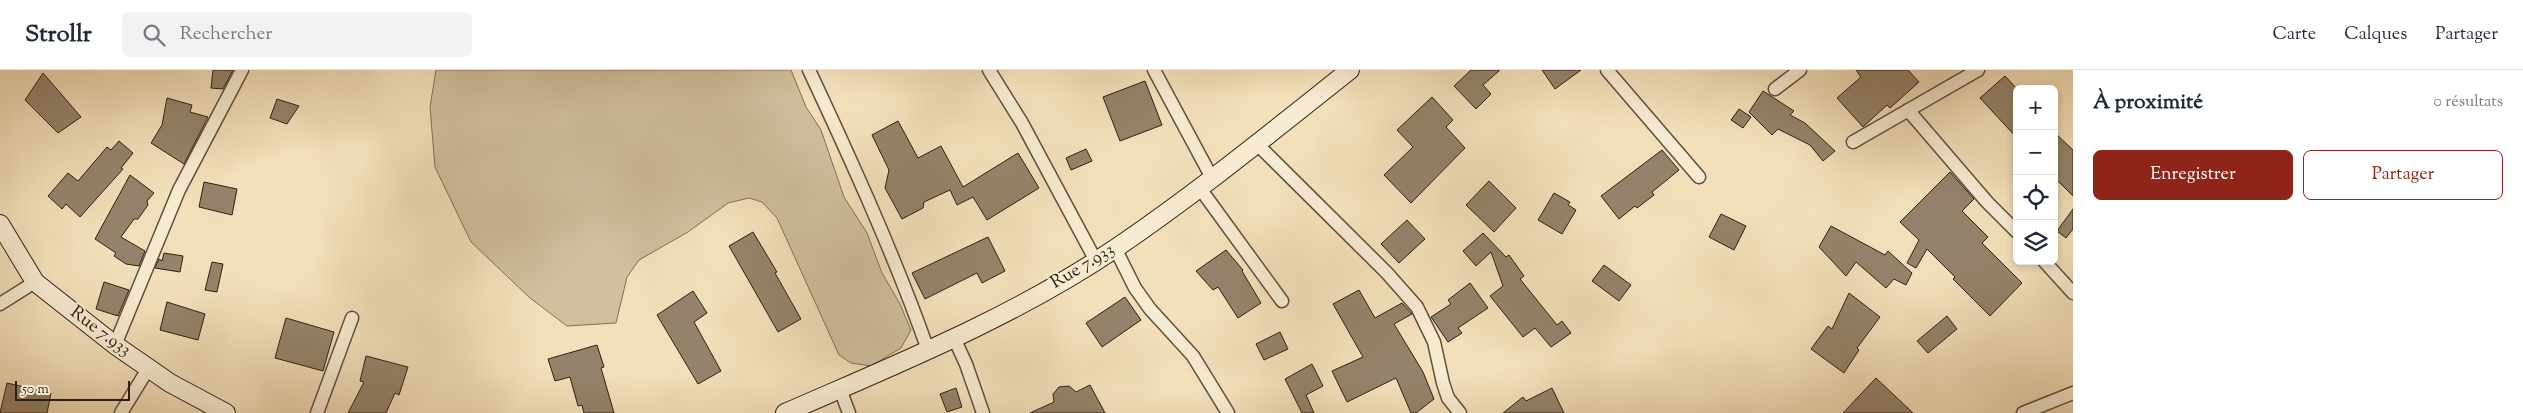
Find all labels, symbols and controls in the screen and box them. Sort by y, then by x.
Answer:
search box [122,12,472,57]
text: Strollr [25,18,92,52]
icon: search [140,21,168,49]
text: Rechercher [180,21,273,48]
text: Carte [2273,22,2316,48]
text: Calques [2344,22,2407,48]
text: Partager [2435,22,2498,48]
map controls [2013,85,2058,265]
button: + [2013,85,2058,130]
text: À proximité [2093,88,2203,118]
text: 0 résultats [2433,91,2503,114]
button: − [2013,130,2058,175]
button: Enregistrer [2093,150,2293,200]
button: Partager [2303,150,2503,200]
button: locate [2013,175,2058,220]
button: layers [2013,220,2058,265]
street label: Rue 7.933 [1046,238,1120,296]
street label: Rue 7.933 [64,300,136,364]
scale bar [15,378,130,401]
text: 50 m [22,380,49,400]

